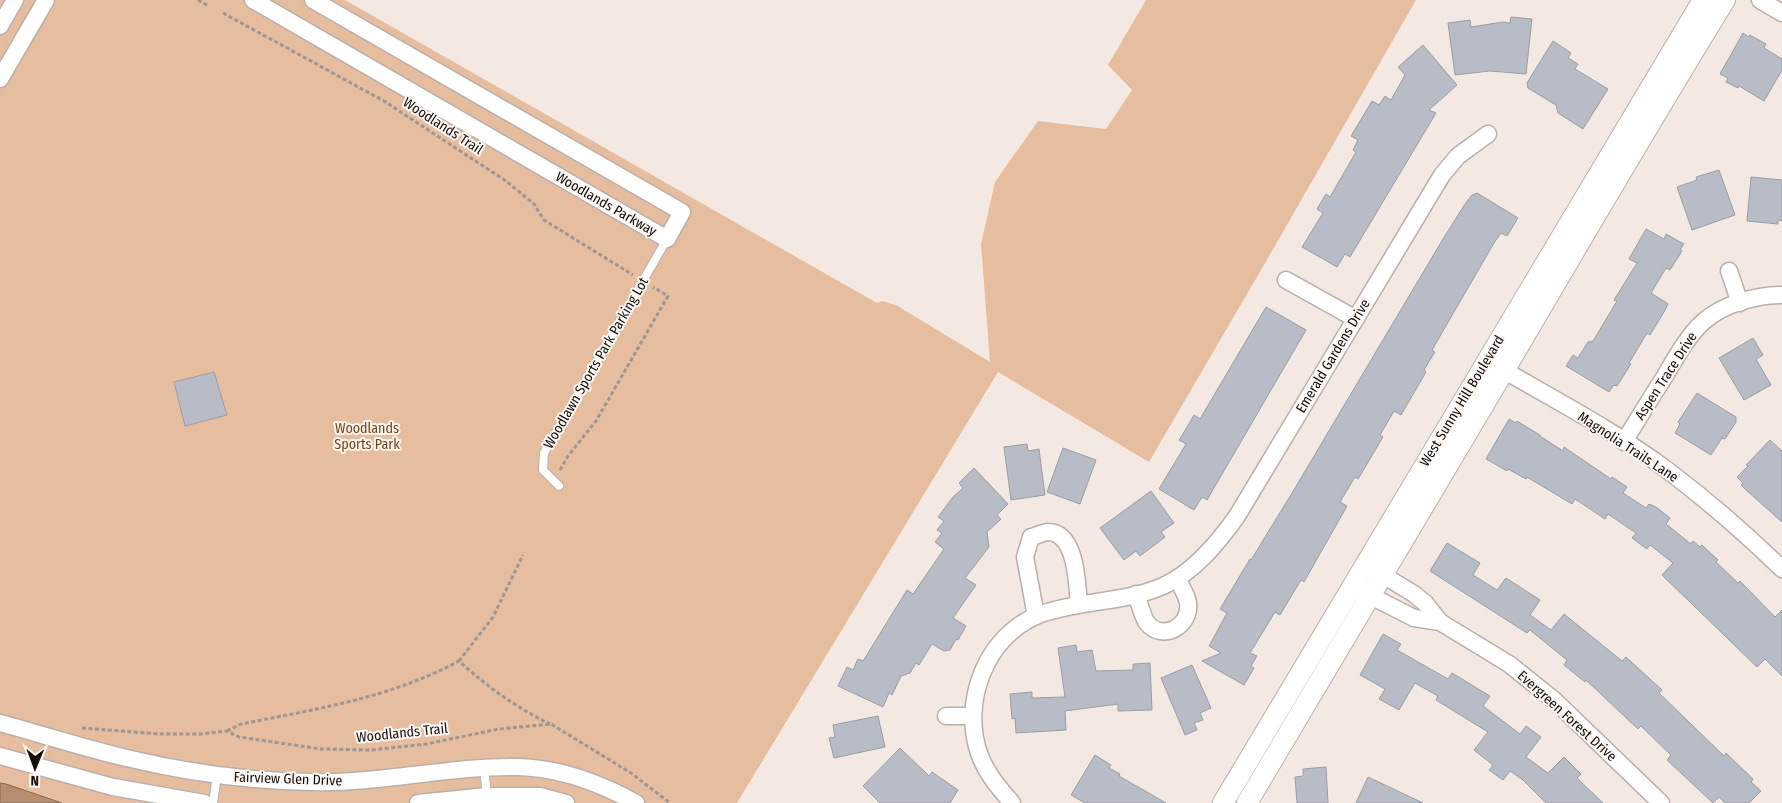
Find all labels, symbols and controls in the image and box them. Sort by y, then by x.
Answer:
street label: Woodlands Trail [400,94,486,158]
street label: Woodlands Parkway [552,168,660,240]
street label: Woodlawn Sports Park Parking Lot [540,274,652,452]
street label: Emerald Gardens Drive [1292,296,1374,416]
street label: Aspen Trace Drive [1631,329,1701,423]
street label: West Sunny Hill Boulevard [1416,332,1508,470]
street label: Magnolia Trails Lane [1575,408,1682,486]
park label: Woodlands Sports Park [334,420,400,453]
street label: Evergreen Forest Drive [1514,667,1620,765]
street label: Woodlands Trail [355,720,449,746]
north arrow [10,743,60,793]
street label: Fairview Glen Drive [233,769,343,789]
text: N [30,772,39,789]

